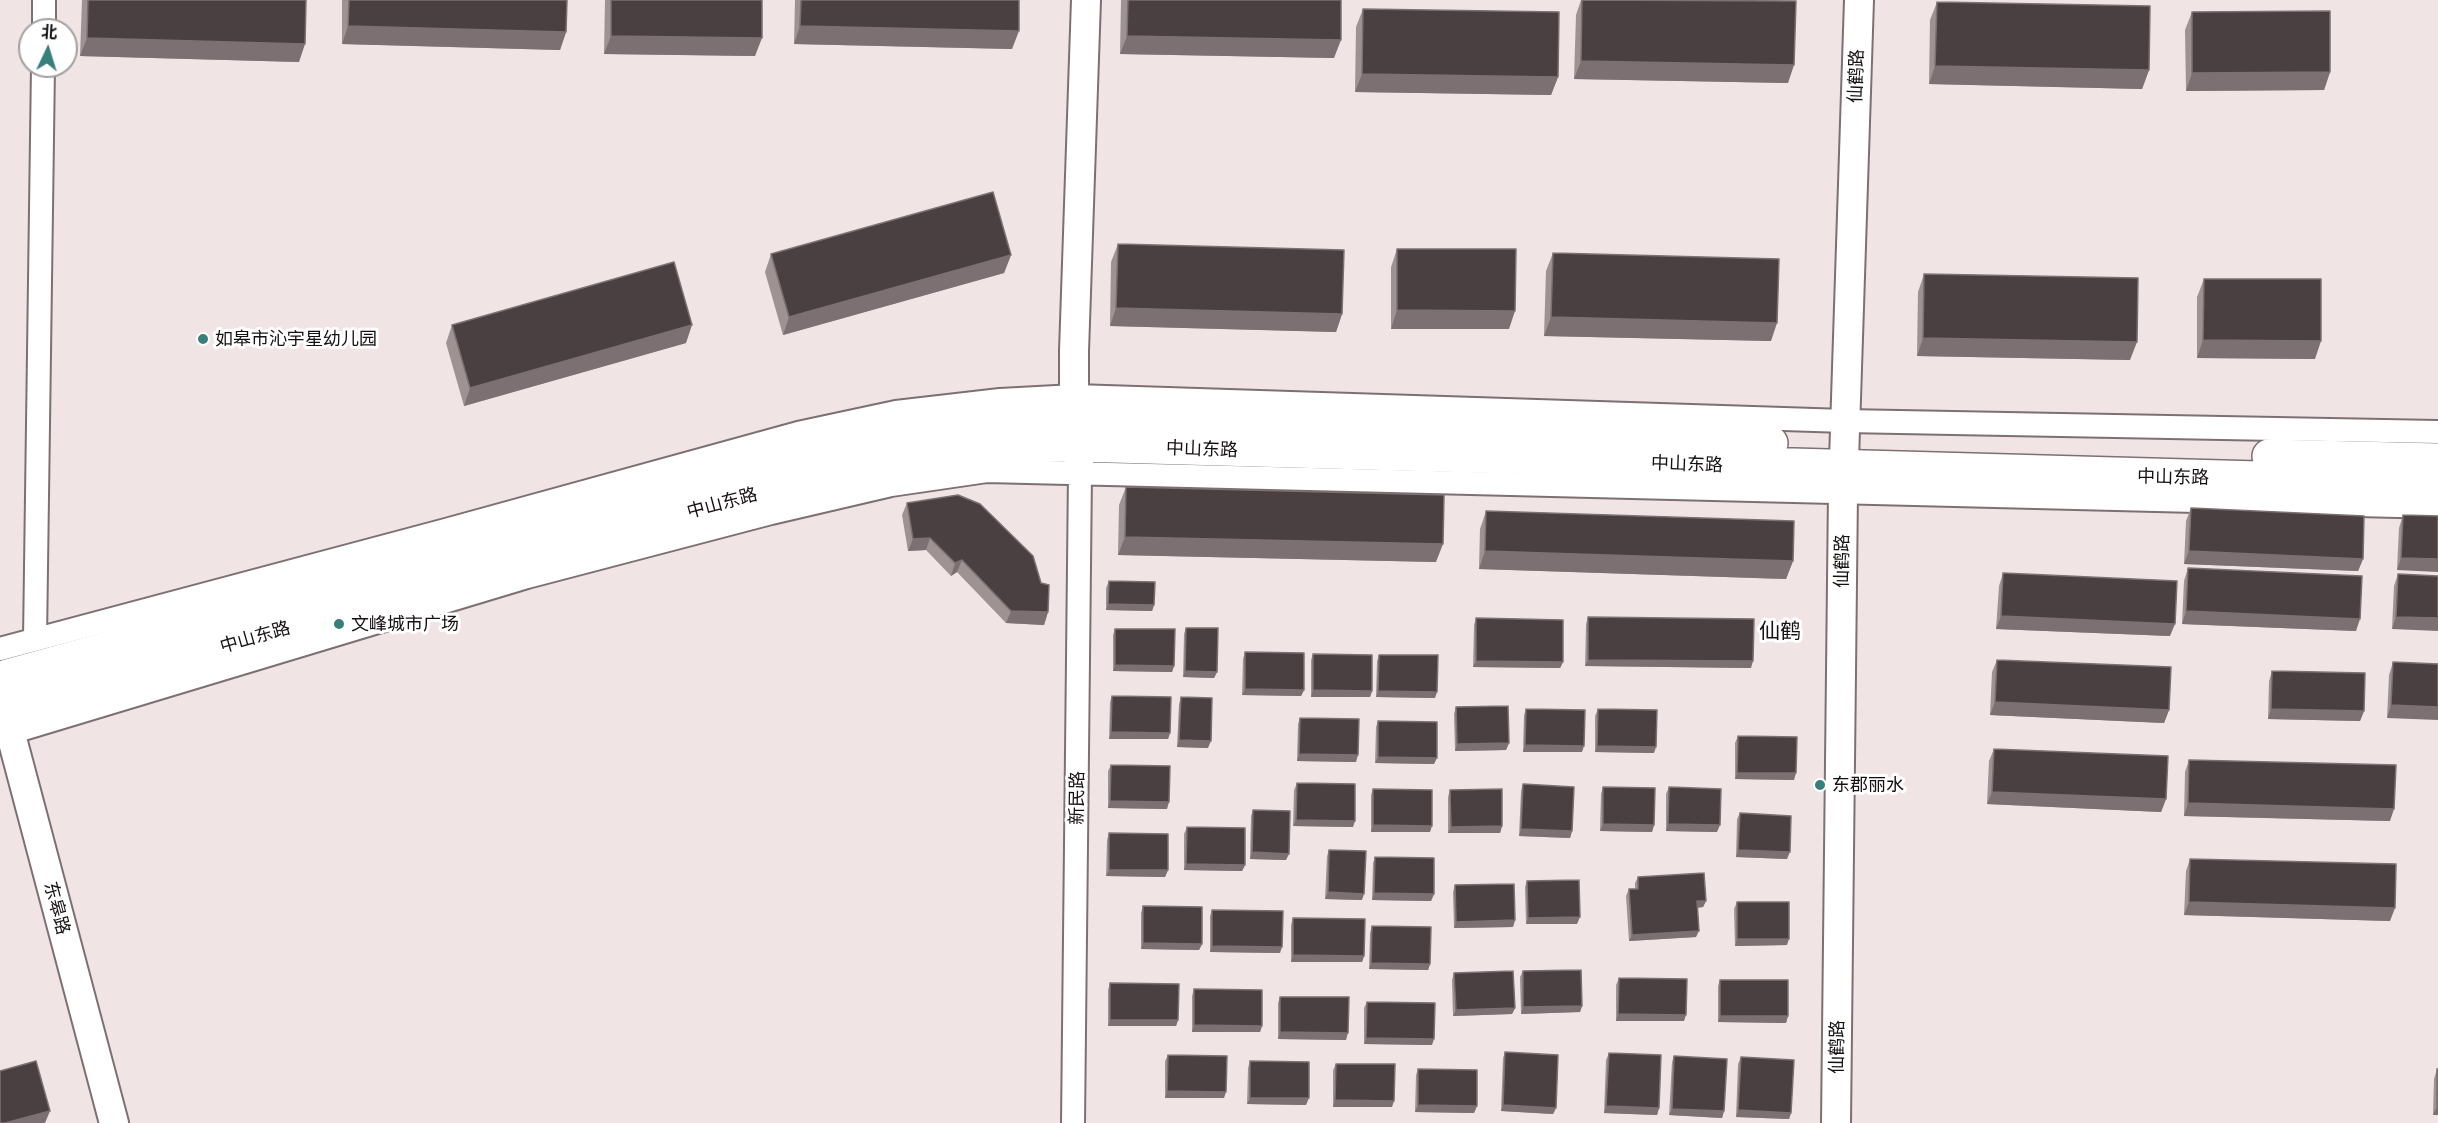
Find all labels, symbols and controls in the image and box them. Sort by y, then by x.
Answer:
north arrow [18,18,78,78]
text: 北 [40,22,58,42]
street label: 仙鹤路 [1844,49,1868,103]
place label: 如皋市沁宇星幼儿园 [215,328,377,350]
marker: 如皋市沁宇星幼儿园 [196,332,210,346]
street label: 中山东路 [1166,437,1238,461]
street label: 中山东路 [1651,452,1723,476]
street label: 中山东路 [2137,466,2209,488]
street label: 中山东路 [684,483,760,523]
street label: 仙鹤路 [1831,534,1853,588]
place label: 文峰城市广场 [351,613,459,635]
street label: 中山东路 [217,617,293,657]
marker: 文峰城市广场 [332,617,346,631]
district label: 仙鹤 [1759,618,1801,644]
street label: 新民路 [1066,771,1088,825]
place label: 东郡丽水 [1832,774,1904,796]
marker: 东郡丽水 [1813,778,1827,792]
street label: 东皋路 [40,879,74,937]
street label: 仙鹤路 [1826,1020,1848,1074]

